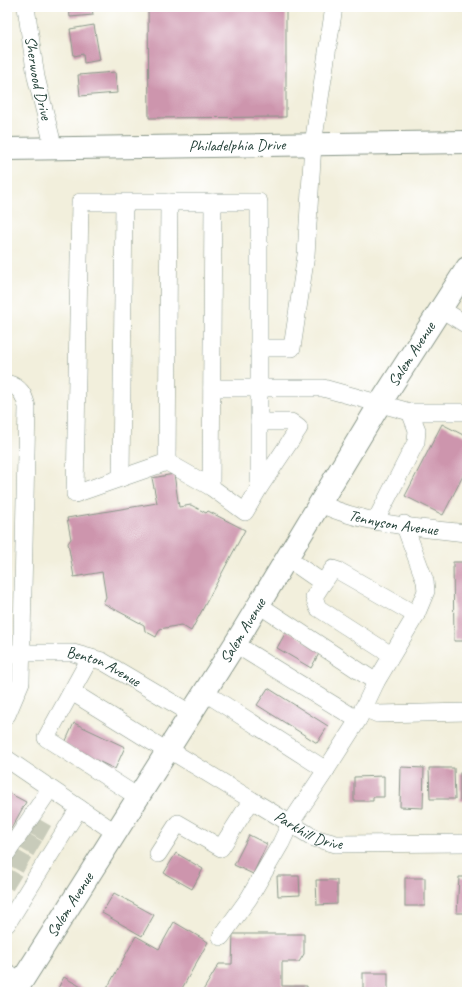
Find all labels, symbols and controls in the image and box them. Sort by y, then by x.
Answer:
street label: Sherwood Drive [20,35,57,124]
street label: Philadelphia Drive [188,135,287,156]
street label: Salem Avenue [383,317,441,390]
street label: Tennyson Avenue [346,505,441,540]
street label: Salem Avenue [215,593,271,667]
street label: Benton Avenue [66,643,145,692]
street label: Parkhill Drive [271,806,344,854]
street label: Salem Avenue [42,867,99,941]

